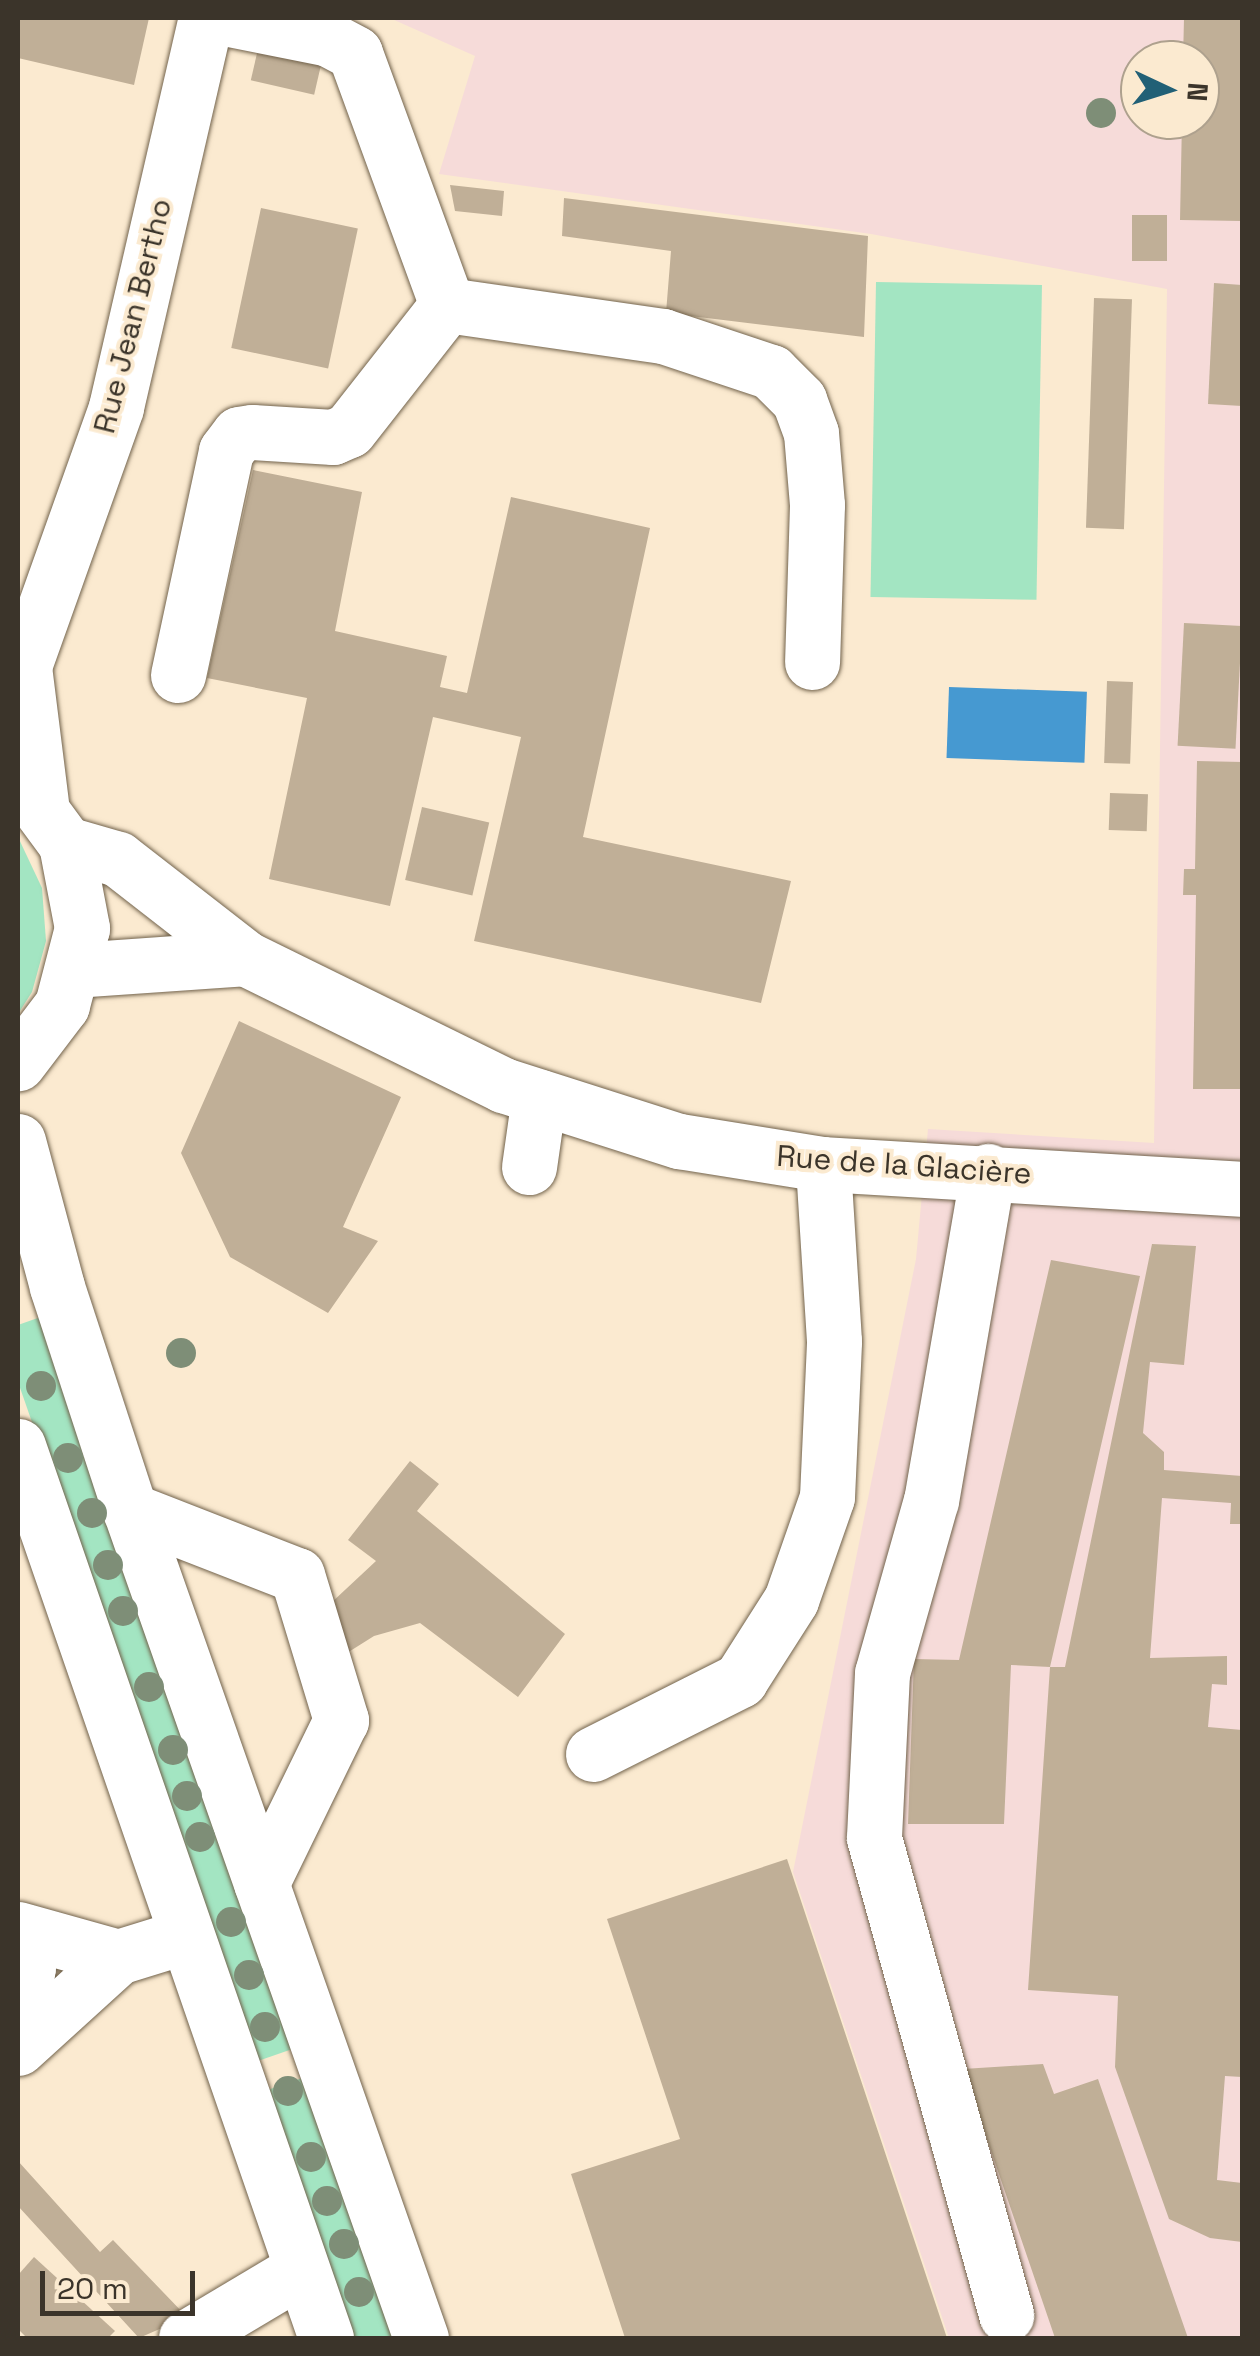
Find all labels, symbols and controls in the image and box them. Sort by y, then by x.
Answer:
north arrow [1120,40,1220,140]
text: N [1179,81,1217,103]
street label: Rue Jean Bertho [86,195,180,437]
street label: Rue de la Glacière [775,1138,1033,1192]
scale bar [45,2251,200,2313]
text: 20 m [57,2269,128,2308]

